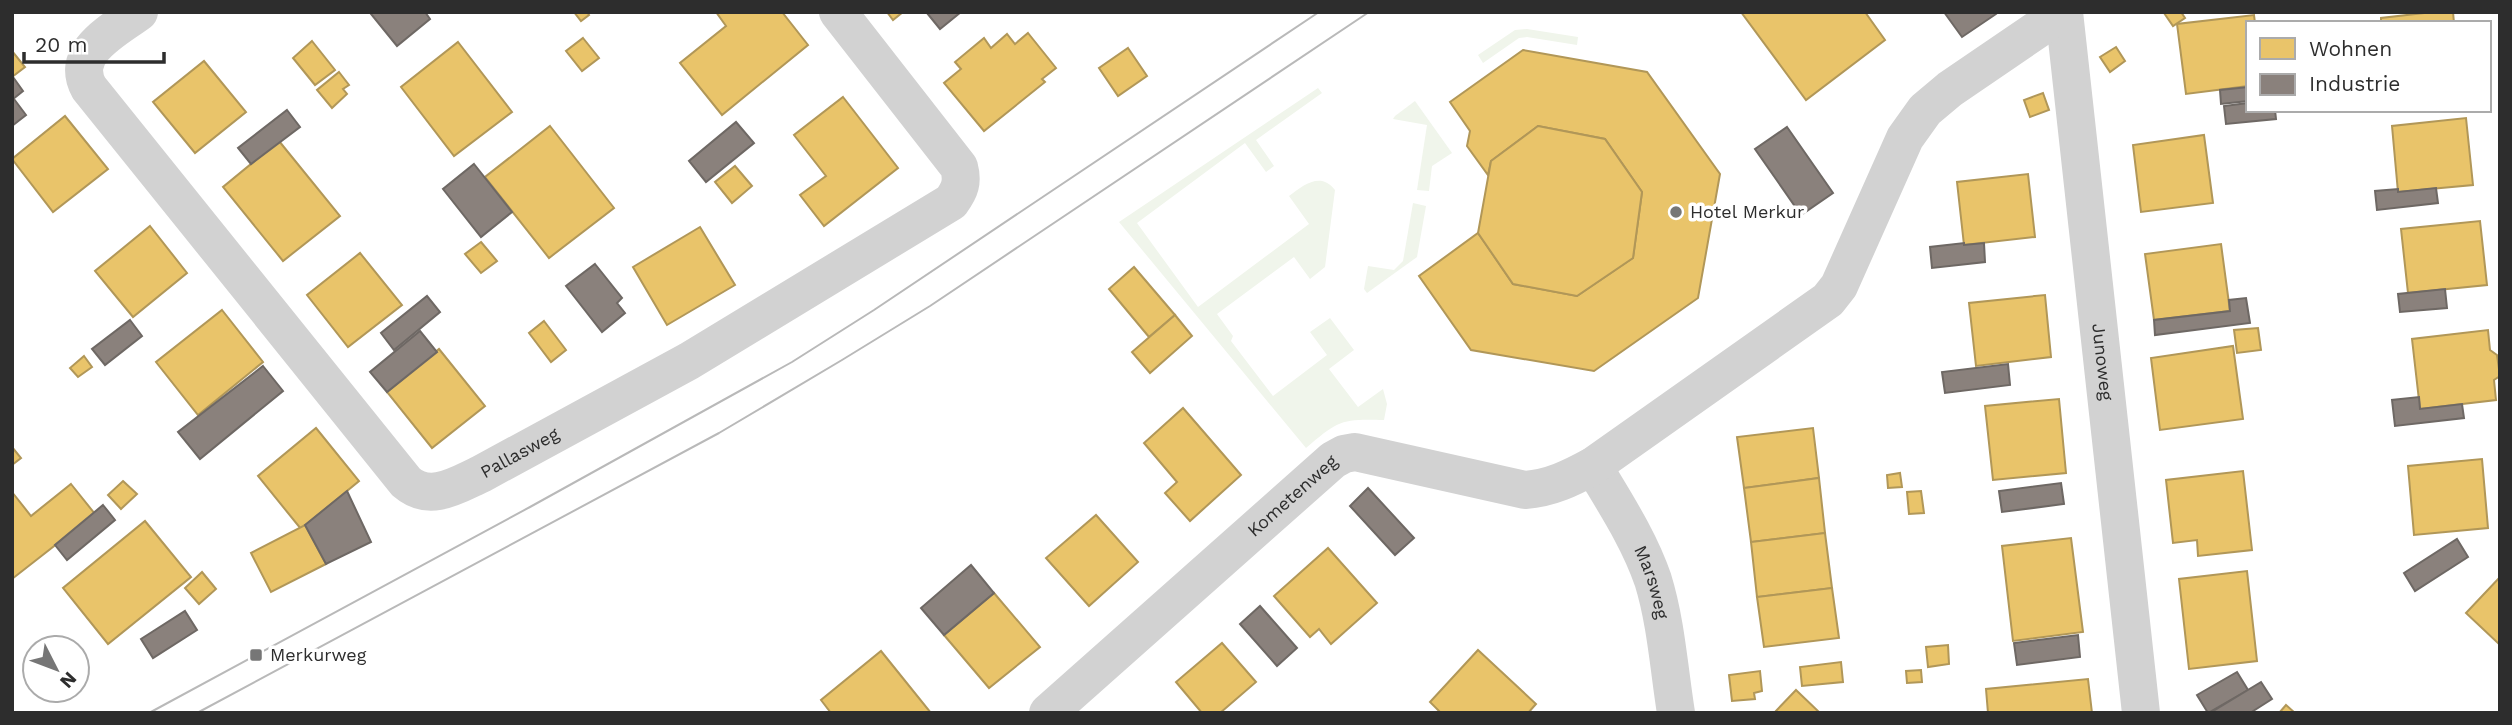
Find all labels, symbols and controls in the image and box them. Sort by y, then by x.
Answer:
scale bar [24,21,164,65]
legend [2246,21,2491,112]
text: 20 m [35,32,87,57]
text: Wohnen [2309,36,2392,61]
text: Industrie [2309,71,2400,96]
place label: Hotel Merkur [1690,201,1804,222]
marker: Hotel Merkur [1668,204,1684,220]
street label: Junoweg [2088,322,2118,402]
street label: Pallasweg [477,423,563,482]
street label: Kometenweg [1243,450,1342,541]
street label: Marsweg [1630,542,1673,621]
north arrow [21,634,91,704]
place label: Merkurweg [270,644,367,665]
marker: Merkurweg [248,647,264,663]
text: N [55,667,82,693]

